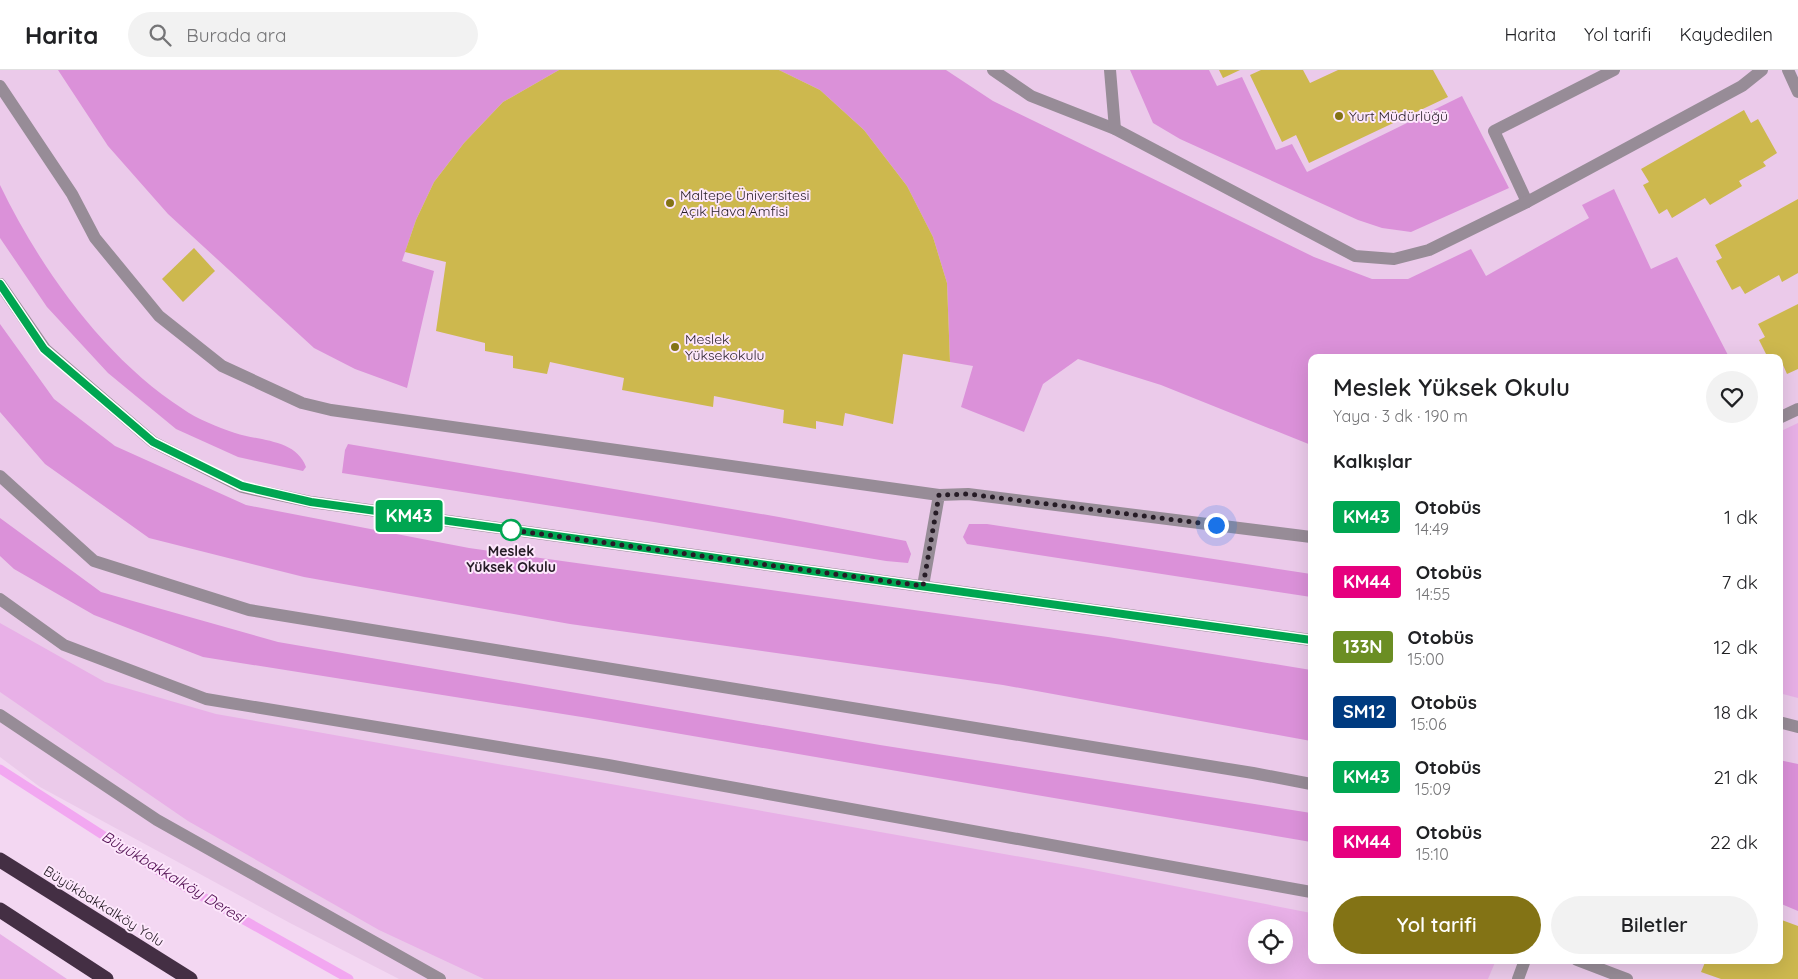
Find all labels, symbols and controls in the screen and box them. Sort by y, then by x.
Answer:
search box [128,12,478,57]
text: Harita [25,20,98,50]
icon: search [146,21,174,49]
text: Burada ara [186,23,286,47]
text: Harita [1504,23,1556,46]
text: Yol tarifi [1584,23,1651,46]
text: Kaydedilen [1679,23,1773,46]
place label: Yurt Müdürlüğü [1349,107,1448,125]
marker: Yurt Müdürlüğü [1333,110,1345,122]
place label: Maltepe Üniversitesi Açık Hava Amfisi [680,186,809,220]
marker: Maltepe Üniversitesi Açık Hava Amfisi [664,197,676,209]
place label: Meslek Yüksekokulu [685,330,765,364]
marker: Meslek Yüksekokulu [669,341,681,353]
button: heart [1706,371,1758,423]
text: Meslek Yüksek Okulu [1333,372,1570,402]
text: Yaya · 3 dk · 190 m [1333,406,1468,426]
text: Kalkışlar [1333,449,1412,473]
text: Otobüs [1415,495,1481,519]
line badge: KM43 [374,500,444,532]
text: KM43 [386,504,432,527]
text: KM43 [1343,505,1390,528]
text: 1 dk [1724,505,1758,529]
your location [1204,513,1229,538]
marker: Meslek Yüksek Okulu [500,519,522,541]
text: 14:49 [1415,519,1449,539]
place label: Meslek Yüksek Okulu [466,542,556,576]
text: Otobüs [1416,560,1482,584]
text: KM44 [1343,570,1391,593]
text: 7 dk [1721,570,1758,594]
text: 14:55 [1416,584,1450,604]
text: Otobüs [1408,625,1474,649]
text: 133N [1343,635,1383,658]
text: 12 dk [1714,635,1758,659]
text: 15:00 [1408,649,1444,669]
text: Otobüs [1411,690,1477,714]
text: SM12 [1343,700,1386,723]
text: 18 dk [1714,700,1758,724]
text: 15:06 [1411,714,1447,734]
text: Otobüs [1415,755,1481,779]
text: KM43 [1343,765,1390,788]
text: 21 dk [1714,765,1758,789]
text: 15:09 [1415,779,1451,799]
text: Otobüs [1416,820,1482,844]
water label: Büyükbakkalköy Deresi [98,826,250,928]
text: KM44 [1343,830,1391,853]
text: 22 dk [1710,830,1758,854]
text: 15:10 [1416,844,1449,864]
street label: Büyükbakkalköy Yolu [41,862,167,950]
button: Yol tarifi [1333,896,1541,954]
button: Biletler [1551,896,1758,954]
map controls [1248,919,1293,964]
button: locate [1248,919,1293,964]

